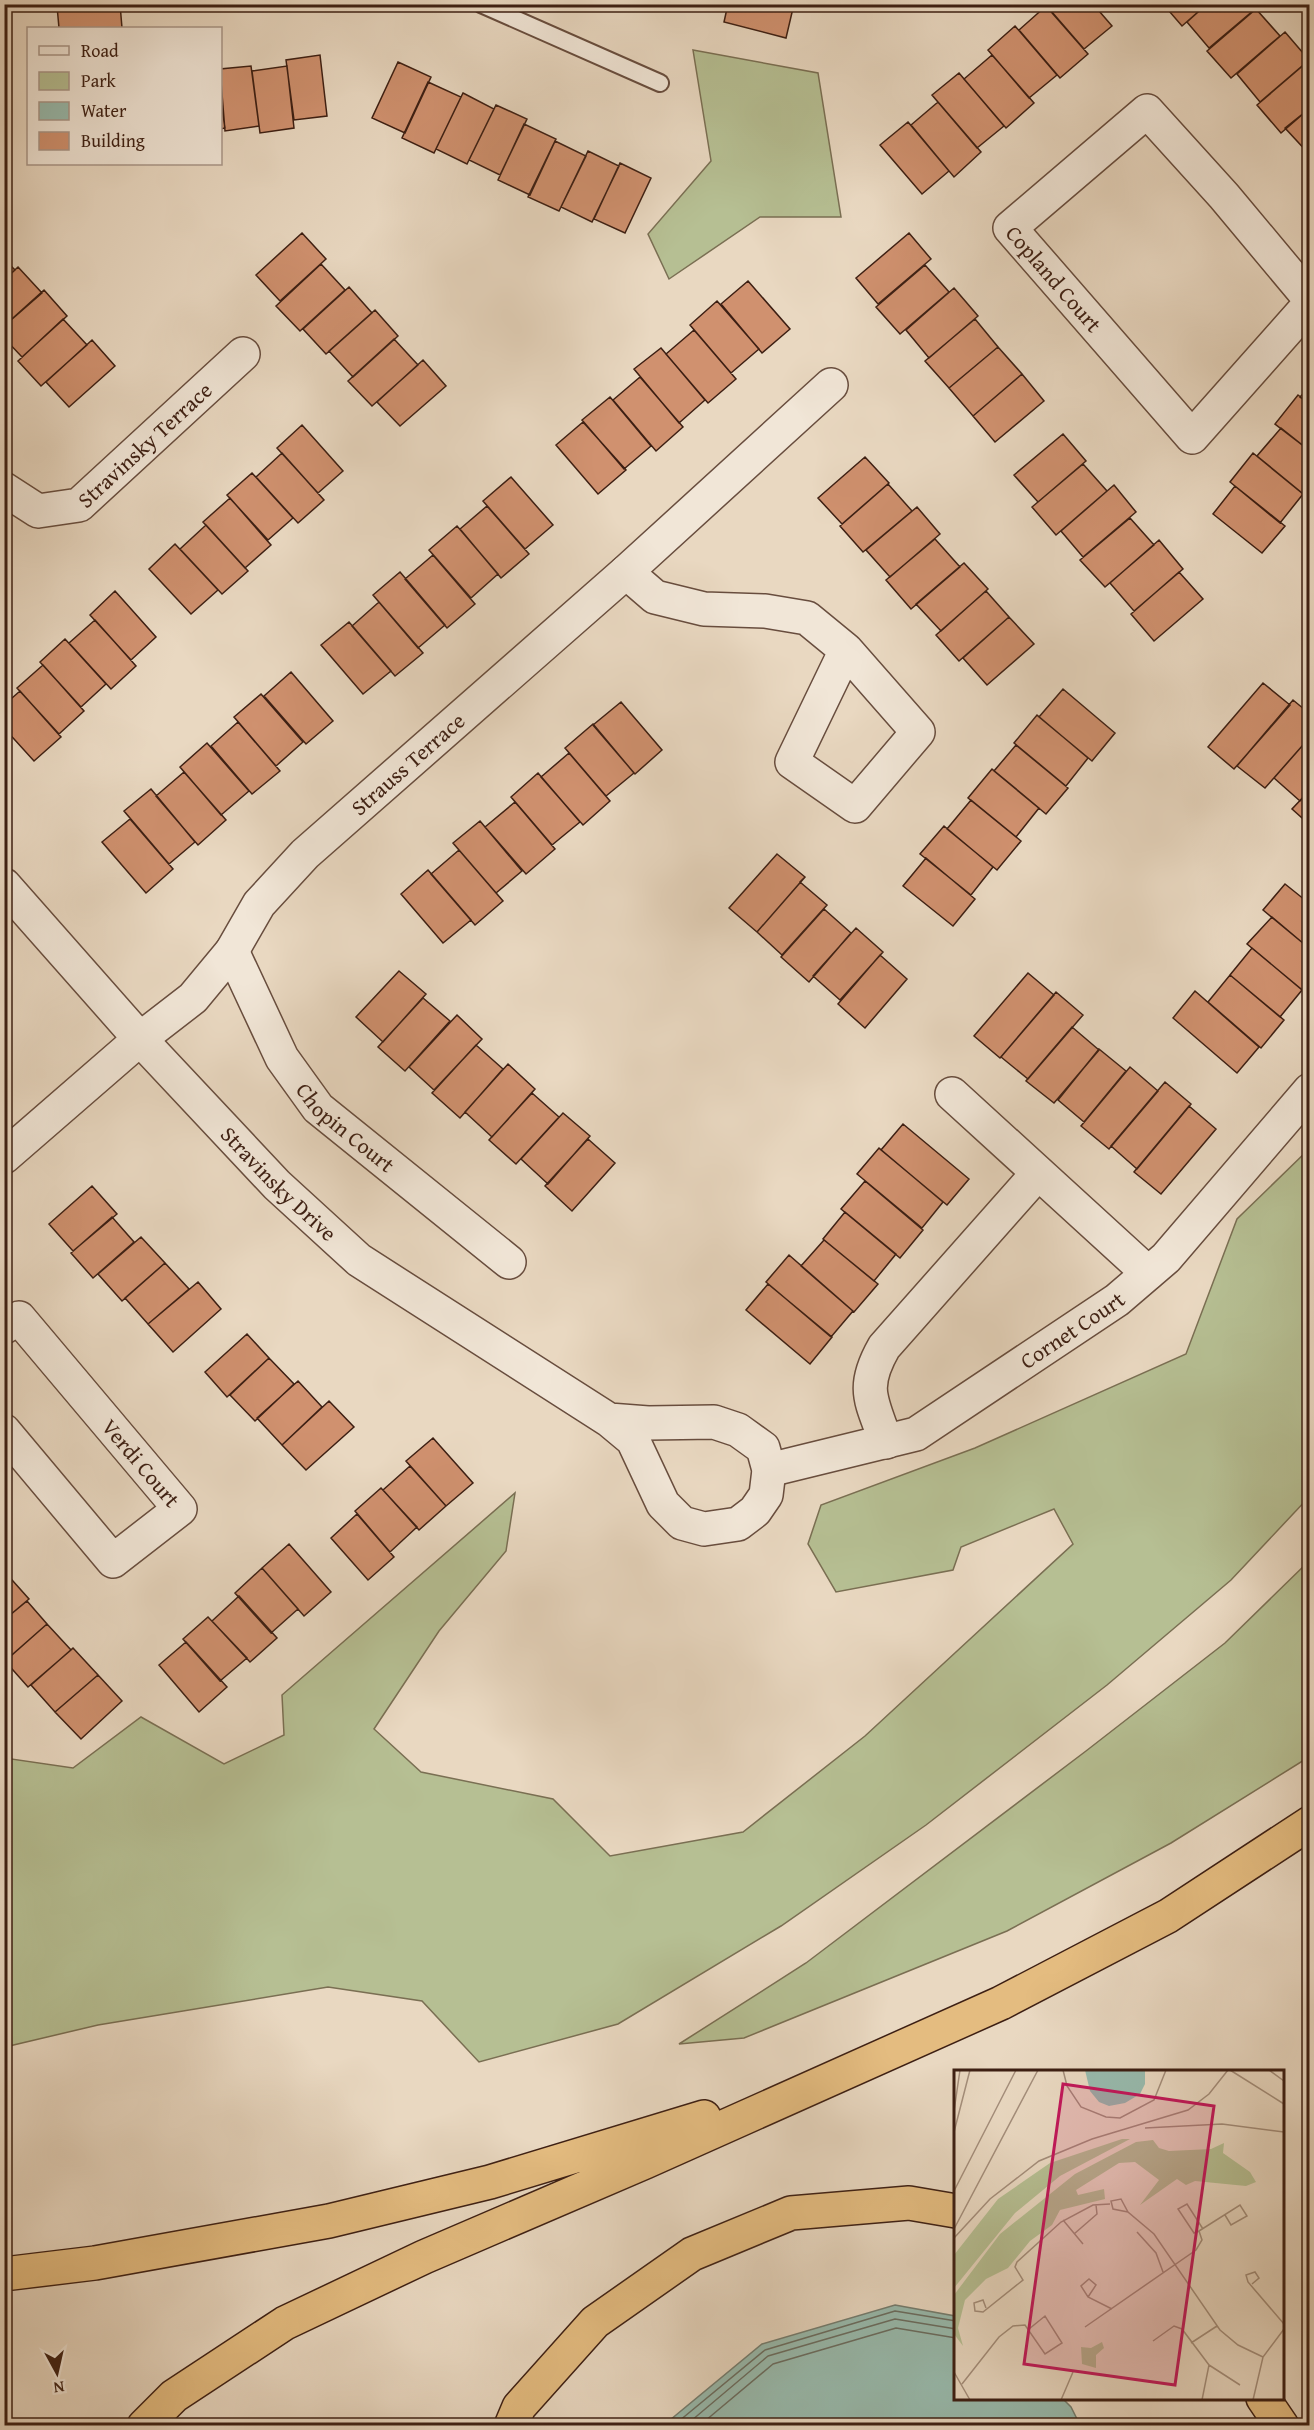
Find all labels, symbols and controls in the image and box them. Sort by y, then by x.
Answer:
legend [27,27,222,165]
text: Road [81,37,119,64]
text: Park [81,67,117,94]
text: Water [81,97,127,124]
text: Building [81,127,145,154]
street label: Copland Court [998,218,1110,339]
street label: Stravinsky Terrace [70,374,219,515]
street label: Strauss Terrace [344,705,472,823]
street label: Chopin Court [289,1076,402,1180]
street label: Stravinsky Drive [214,1119,344,1248]
street label: Cornet Court [1014,1284,1132,1376]
street label: Verdi Court [94,1412,188,1514]
inset map [954,2070,1284,2400]
north arrow [27,2343,87,2403]
text: N [52,2375,66,2401]

